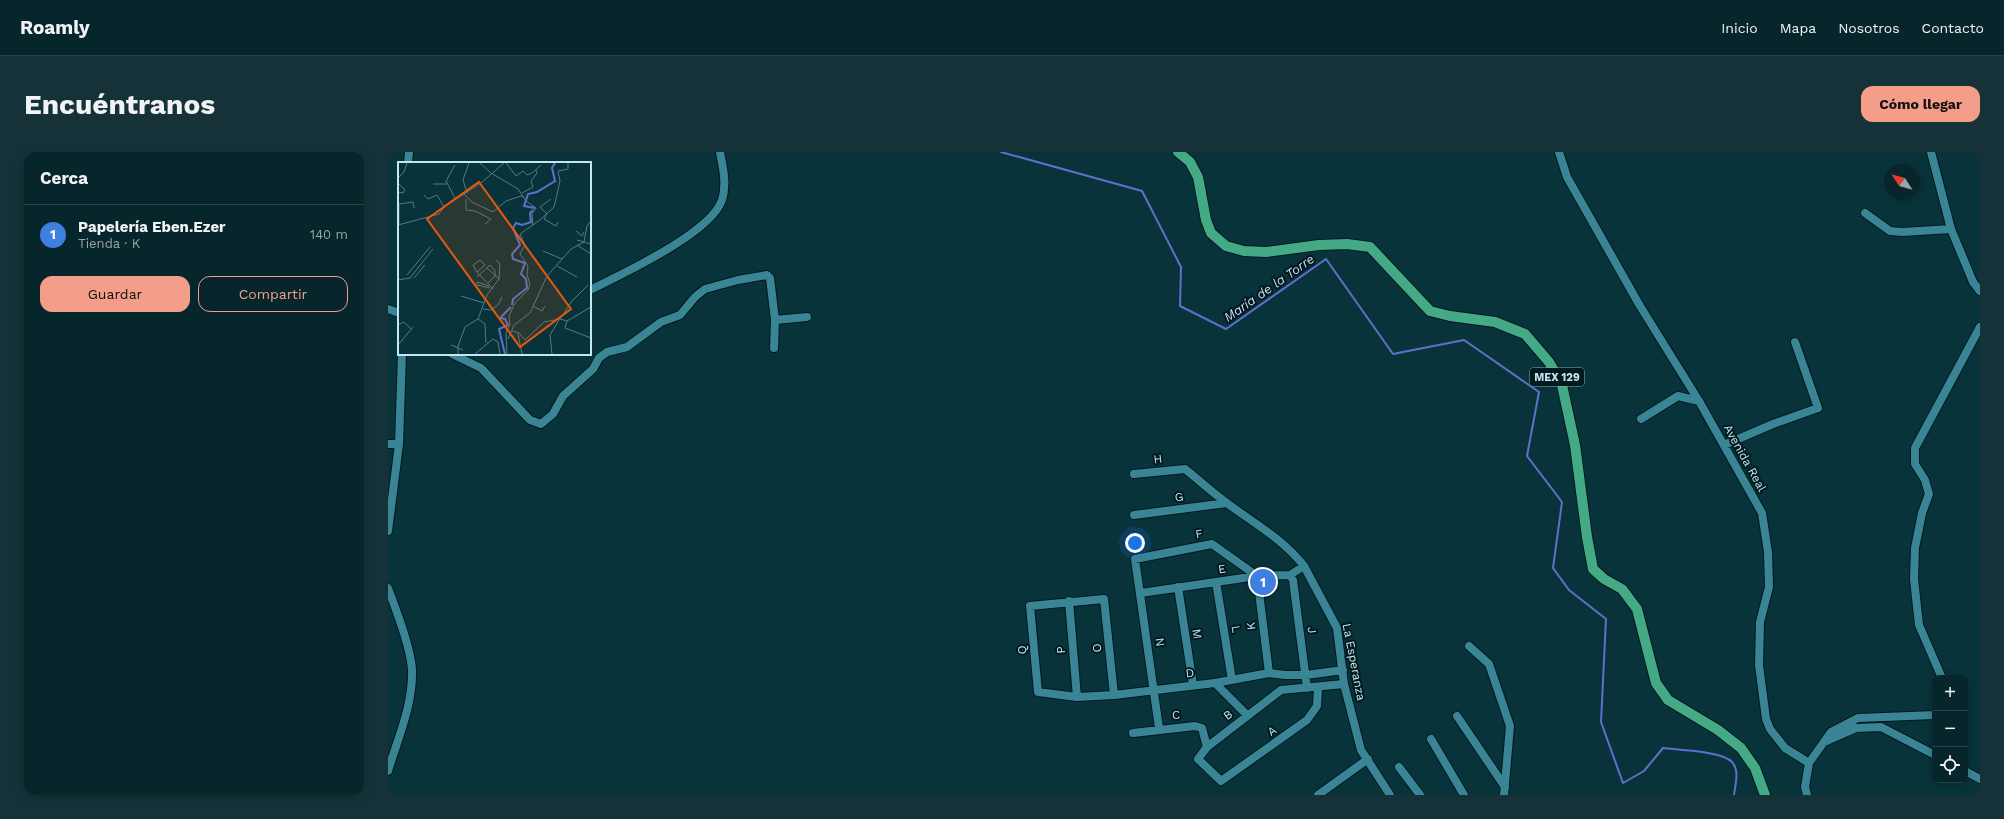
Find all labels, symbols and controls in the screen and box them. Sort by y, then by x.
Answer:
text: Roamly [20,16,90,39]
text: Inicio [1721,20,1758,36]
text: Mapa [1780,20,1816,36]
text: Nosotros [1838,20,1900,36]
text: Contacto [1922,20,1984,36]
button: Cómo llegar [1861,86,1980,122]
text: Encuéntranos [24,88,215,121]
inset map [398,162,591,355]
north arrow [1884,164,1920,200]
text: Cerca [40,168,88,188]
text: Papelería Eben.Ezer [78,218,226,236]
text: 1 [50,227,56,242]
text: 140 m [310,227,348,242]
text: Tienda · K [78,236,140,251]
water label: María de la Torre [1221,251,1317,325]
button: Guardar [40,276,190,312]
button: Compartir [198,276,348,312]
road number: MEX 129 [1530,368,1584,386]
street label: Avenida Real [1721,422,1769,494]
street label: H [1153,452,1163,466]
street label: G [1174,490,1184,504]
street label: F [1194,526,1204,542]
your location [1125,533,1145,553]
street label: E [1217,561,1227,576]
pin: 1 [1250,567,1276,597]
street label: K [1244,621,1258,631]
street label: La Esperanza [1340,622,1368,702]
street label: L [1228,624,1244,634]
street label: J [1305,626,1319,634]
street label: M [1189,628,1205,640]
street label: N [1152,637,1168,647]
street label: O [1090,643,1104,653]
street label: Q [1015,645,1029,655]
street label: P [1054,646,1068,654]
street label: D [1185,666,1195,680]
map controls [1932,675,1968,783]
button: + [1932,675,1968,711]
street label: B [1221,707,1236,723]
street label: C [1171,708,1181,722]
button: − [1932,711,1968,747]
street label: A [1265,723,1279,739]
button: locate [1932,747,1968,783]

